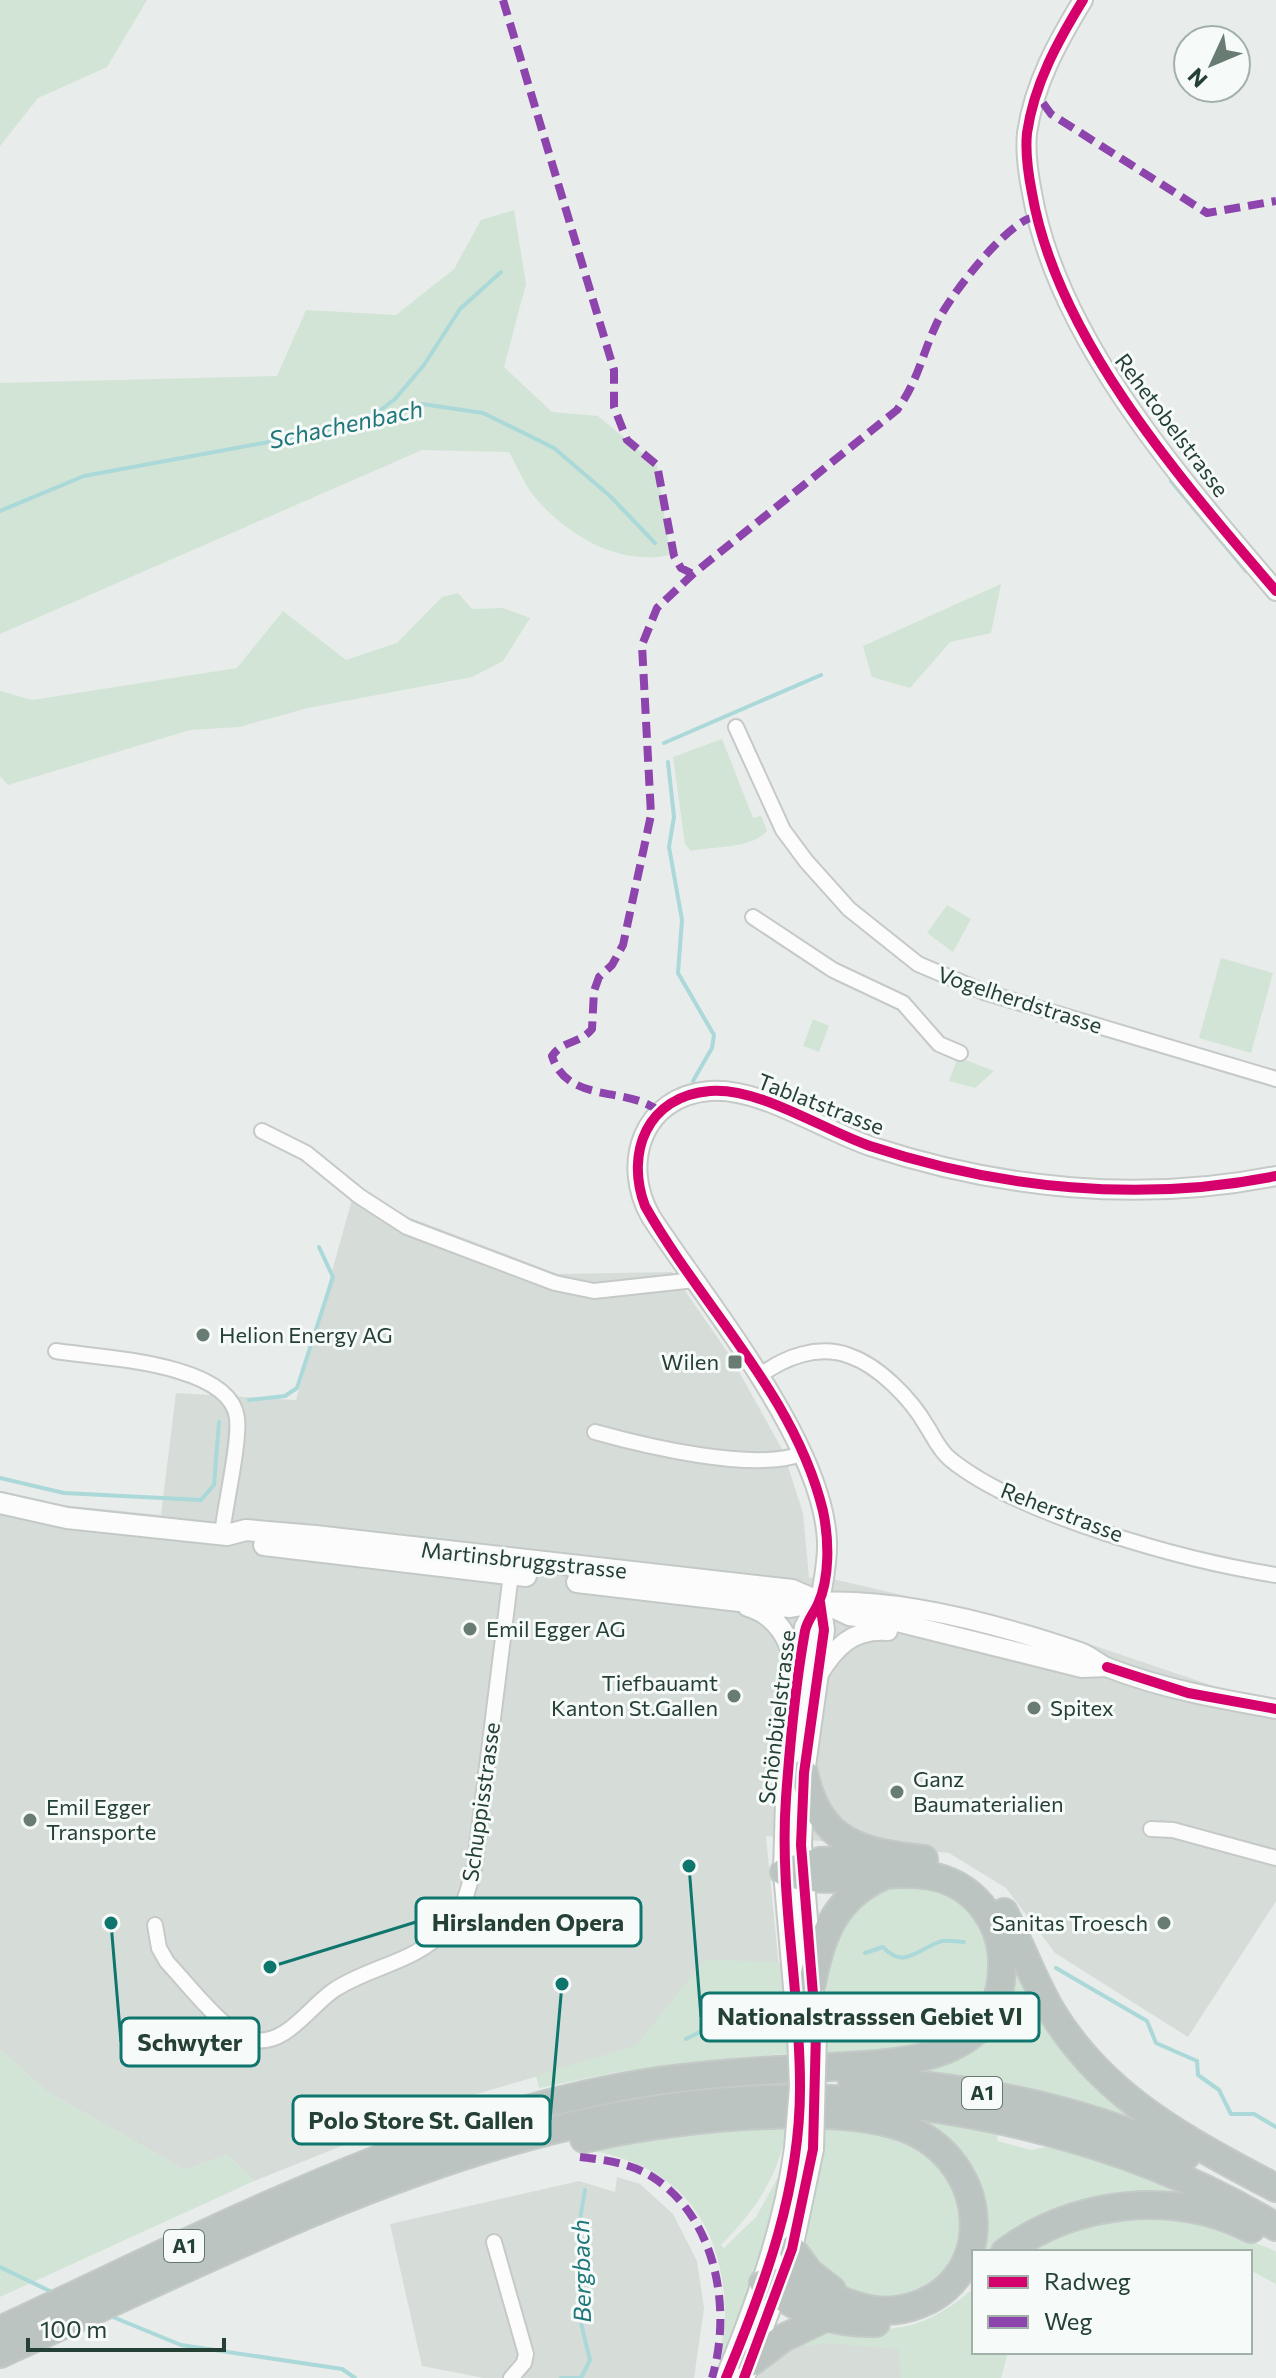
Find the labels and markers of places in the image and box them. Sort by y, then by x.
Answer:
place label: Helion Energy AG [219,1321,393,1348]
marker: Helion Energy AG [194,1326,212,1344]
place label: Wilen [661,1348,719,1375]
marker: Wilen [726,1353,744,1371]
place label: Emil Egger AG [486,1615,626,1642]
marker: Emil Egger AG [461,1620,479,1638]
place label: Tiefbauamt Kanton St.Gallen [551,1669,718,1721]
marker: Tiefbauamt Kanton St.Gallen [725,1687,743,1705]
place label: Spitex [1050,1694,1114,1721]
marker: Spitex [1025,1699,1043,1717]
place label: Ganz Baumaterialien [913,1765,1064,1817]
marker: Ganz Baumaterialien [888,1783,906,1801]
place label: Emil Egger Transporte [46,1793,156,1845]
marker: Emil Egger Transporte [21,1811,39,1829]
callout: Hirslanden Opera [416,1898,641,1946]
place label: Sanitas Troesch [992,1909,1148,1936]
marker: Sanitas Troesch [1155,1914,1173,1932]
callout: Nationalstrasssen Gebiet VI [701,1993,1039,2041]
callout: Schwyter [121,2018,259,2066]
callout: Polo Store St. Gallen [293,2096,550,2144]

